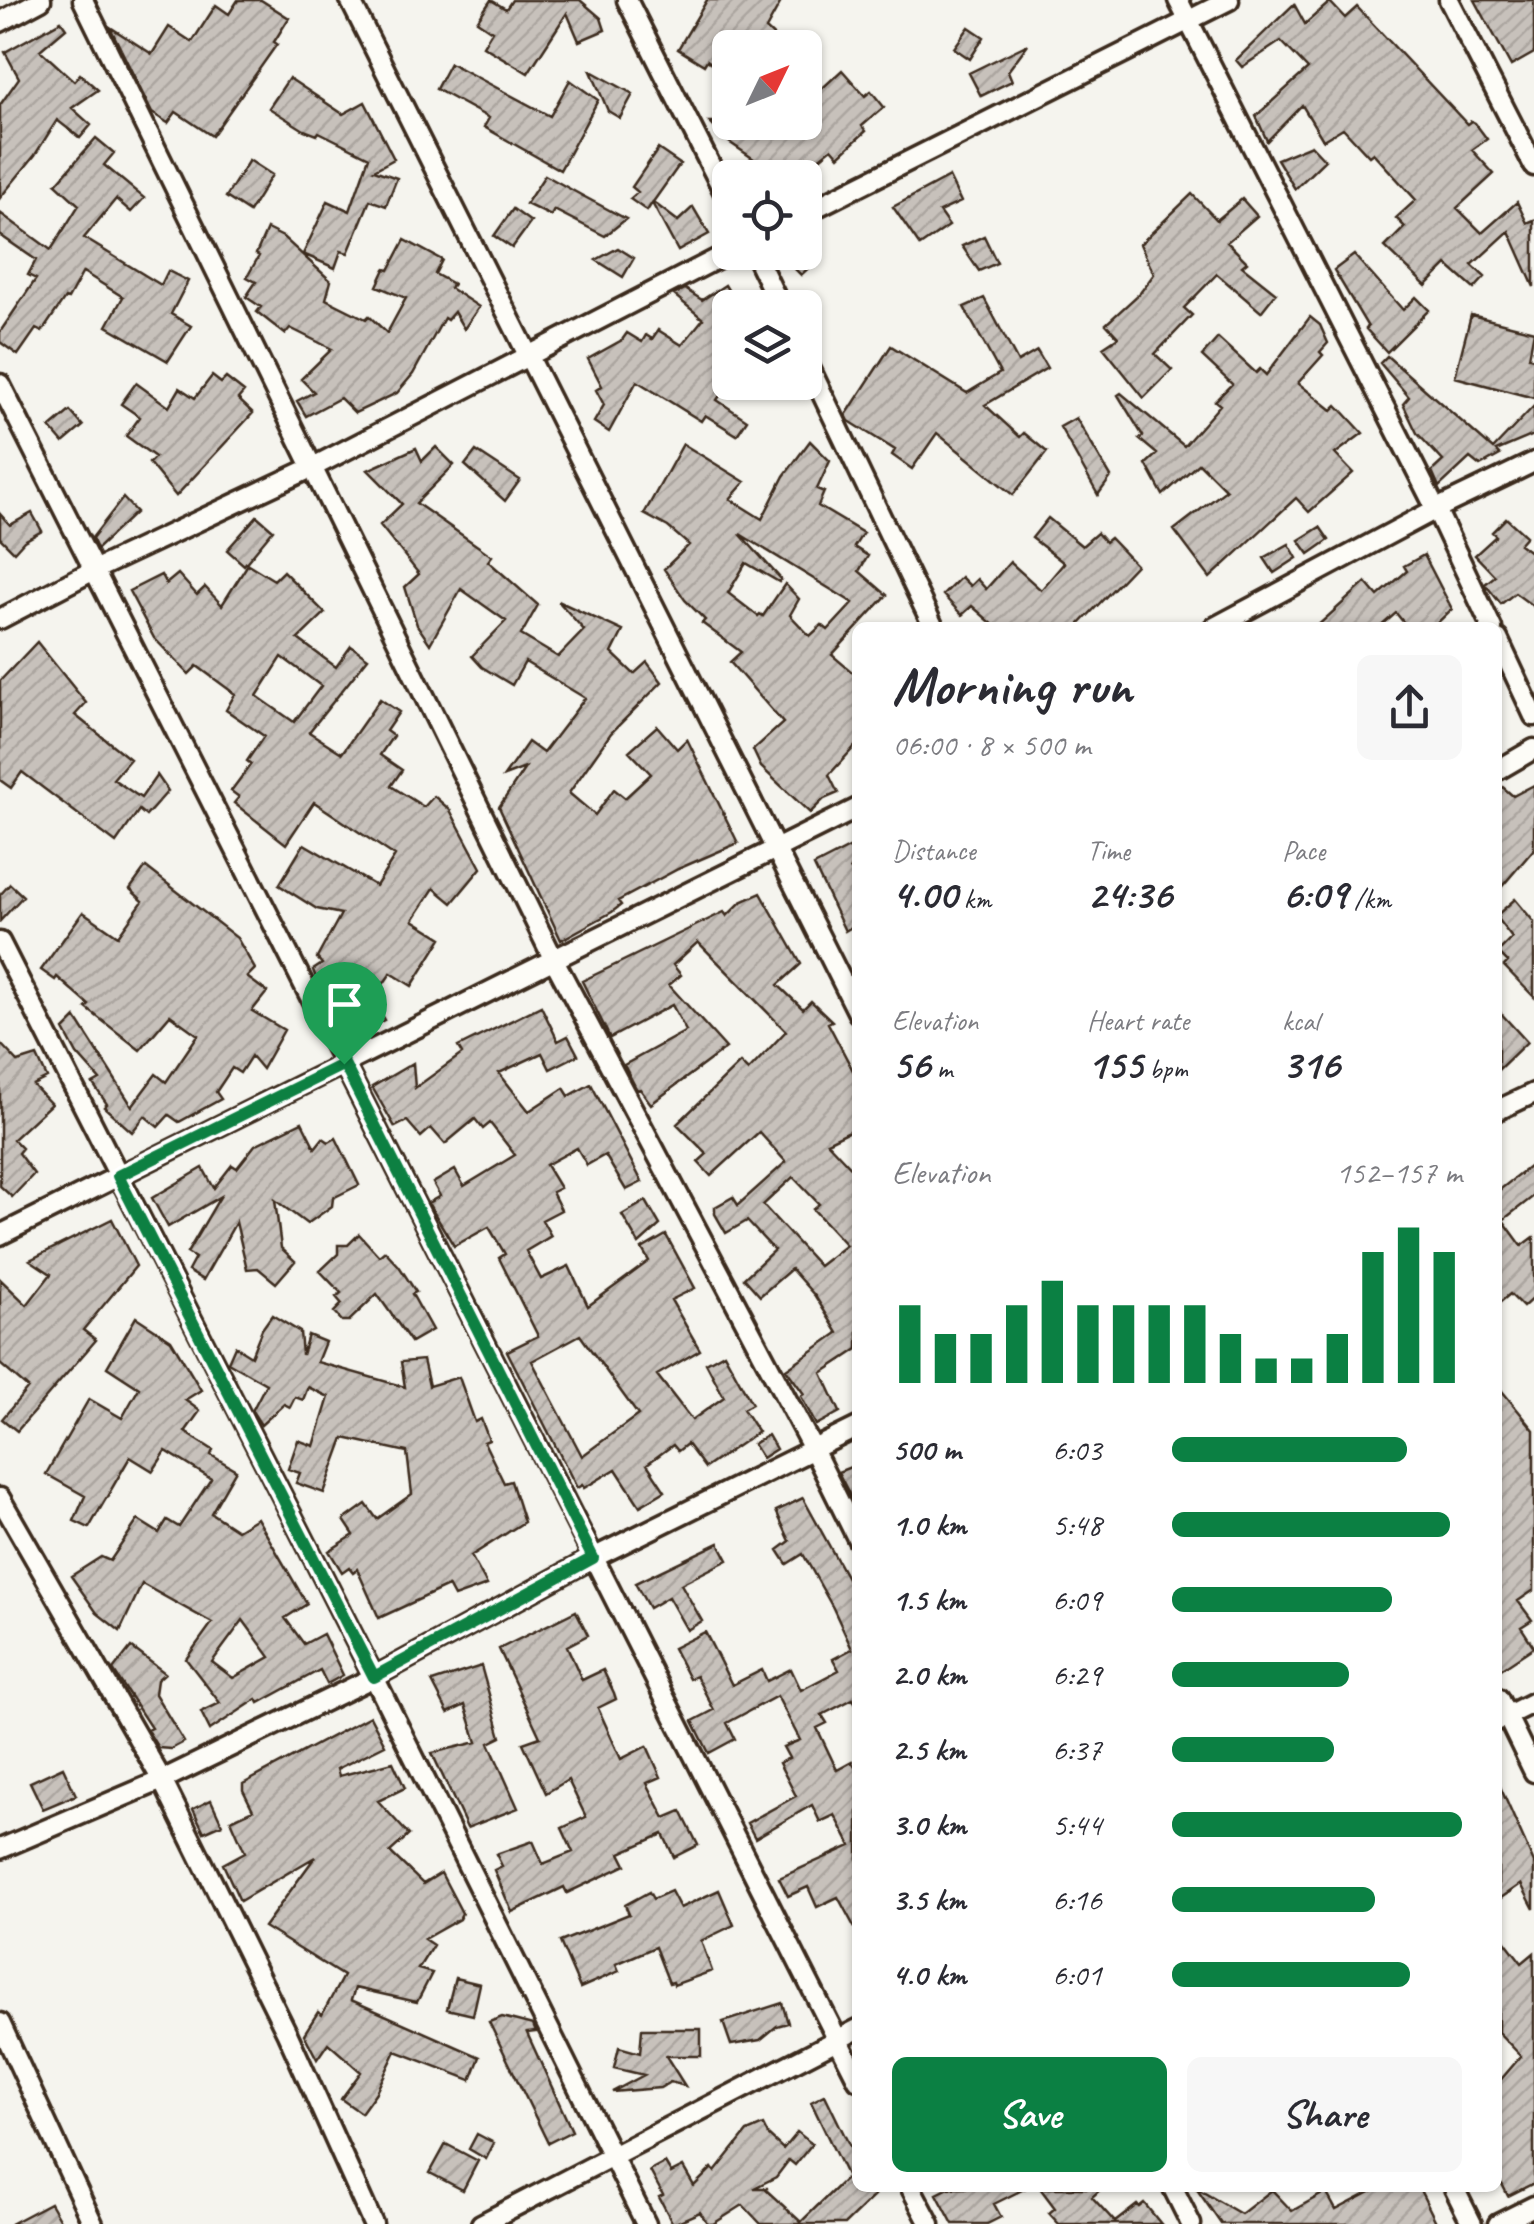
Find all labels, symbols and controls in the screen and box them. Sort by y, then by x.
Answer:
north arrow [712,30,822,140]
map controls [712,30,822,400]
button: locate [712,160,822,270]
button: layers [712,290,822,400]
text: Morning run [892,651,1132,721]
button: share [1357,655,1462,760]
text: 06:00 · 8 × 500 m [892,724,1090,765]
text: Distance [892,833,976,868]
text: Time [1087,833,1130,868]
text: Pace [1282,833,1325,868]
text: 4.00 [892,868,957,921]
text: 24:36 [1087,868,1172,921]
text: 6:09 [1282,868,1347,921]
text: km [957,881,991,916]
text: /km [1347,881,1391,916]
pin [302,962,387,1065]
icon: arrive [317,977,372,1032]
text: Elevation [892,1003,978,1038]
text: Heart rate [1087,1003,1189,1038]
text: kcal [1282,1003,1319,1038]
text: 56 [892,1038,930,1091]
text: 155 [1087,1038,1142,1091]
text: 316 [1282,1038,1340,1091]
text: m [930,1051,952,1086]
text: bpm [1142,1051,1188,1086]
text: Elevation [892,1152,990,1193]
text: 152–157 m [1336,1152,1462,1193]
text: 500 m [892,1429,961,1470]
text: 6:03 [1052,1429,1102,1470]
text: 1.0 km [892,1504,966,1545]
text: 5:48 [1052,1504,1102,1545]
text: 1.5 km [892,1579,966,1620]
text: 6:09 [1052,1579,1102,1620]
text: 2.0 km [892,1654,966,1695]
text: 6:29 [1052,1654,1102,1695]
text: 2.5 km [892,1729,966,1770]
text: 6:37 [1052,1729,1102,1770]
text: 3.0 km [892,1804,966,1845]
text: 5:44 [1052,1804,1102,1845]
text: 3.5 km [892,1879,966,1920]
text: 6:16 [1052,1879,1102,1920]
text: 4.0 km [892,1954,966,1995]
text: 6:01 [1052,1954,1102,1995]
button: Save [892,2057,1167,2172]
button: Share [1187,2057,1462,2172]

